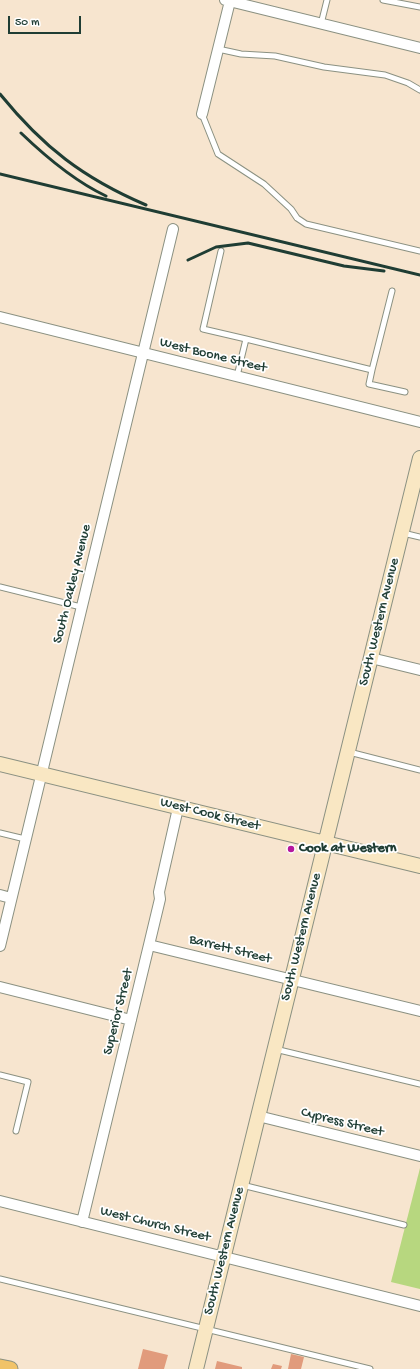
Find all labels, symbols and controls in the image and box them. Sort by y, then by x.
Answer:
scale bar [10,8,83,34]
text: 50 m [15,16,40,30]
street label: West Boone Street [158,335,268,377]
street label: South Oakley Avenue [50,523,96,645]
street label: South Western Avenue [356,556,404,688]
street label: West Cook Street [158,794,262,836]
place label: Cook at Western [299,841,396,857]
marker: Cook at Western [286,844,296,854]
street label: South Western Avenue [278,871,326,1003]
street label: Barrett Street [187,932,273,968]
street label: Superior Street [100,967,138,1057]
street label: Cypress Street [299,1105,385,1141]
street label: South Western Avenue [201,1185,249,1317]
street label: West Church Street [98,1203,212,1247]

